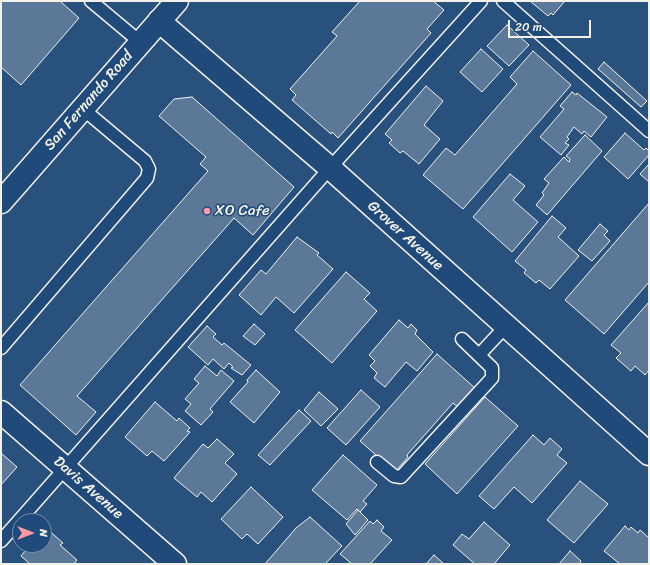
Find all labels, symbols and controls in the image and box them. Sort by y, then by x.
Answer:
scale bar [510,12,593,38]
text: 20 m [515,16,542,38]
street label: San Fernando Road [41,48,137,154]
street label: Grover Avenue [363,197,447,275]
place label: XO Cafe [215,202,270,220]
marker: XO Cafe [202,206,212,216]
street label: Davis Avenue [50,453,126,523]
north arrow [12,513,52,553]
text: N [34,529,53,537]

